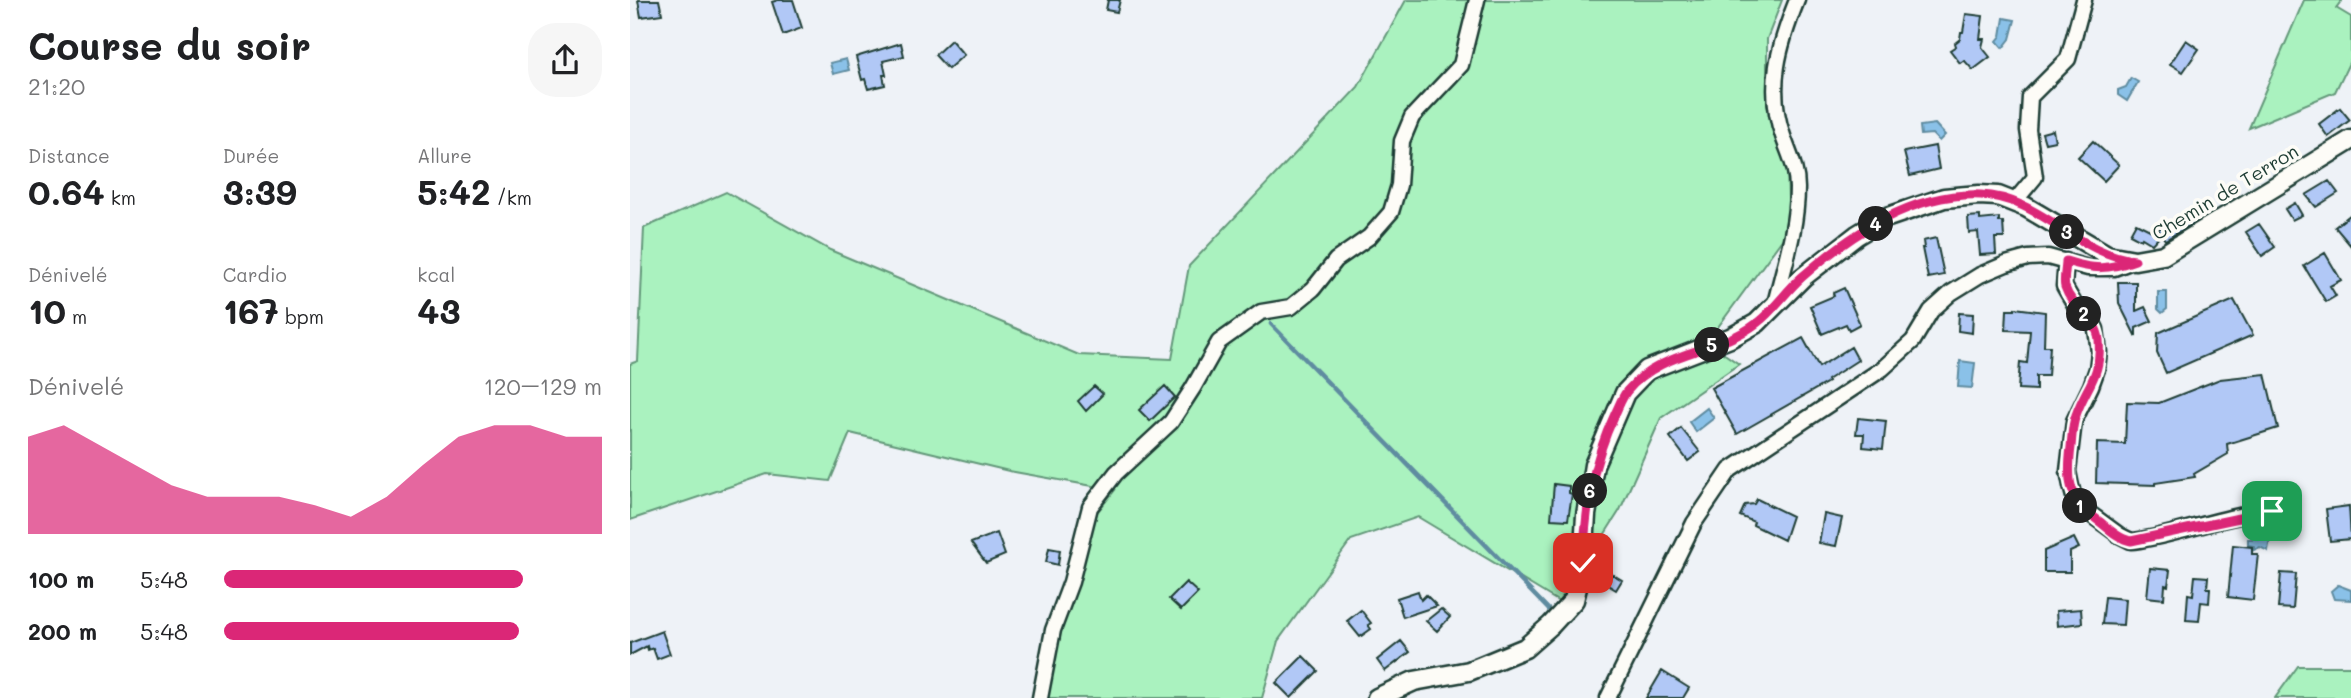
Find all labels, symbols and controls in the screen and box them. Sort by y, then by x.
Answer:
text: Course du soir [28,20,311,70]
button: share [528,23,602,97]
text: 21:20 [28,71,85,101]
street label: Chemin de Terron [2147,138,2303,245]
text: Distance [28,143,110,168]
text: Durée [223,143,279,168]
text: Allure [417,143,472,168]
text: 0.64 [28,168,105,214]
text: 3:39 [223,168,297,214]
text: 5:42 [417,168,491,214]
text: km [105,185,136,210]
text: /km [491,185,532,210]
pin: 4 [1858,206,1894,242]
text: 4 [1869,211,1882,236]
pin: 3 [2050,215,2084,250]
text: 3 [2061,219,2072,244]
text: Dénivelé [28,262,108,287]
text: Cardio [223,262,287,287]
text: kcal [417,262,455,287]
text: 10 [28,287,66,333]
text: 167 [223,287,279,333]
text: 43 [417,287,461,333]
pin: 2 [2066,296,2102,332]
text: 2 [2078,301,2089,326]
text: m [66,304,87,329]
text: bpm [279,304,324,329]
pin: 5 [1694,328,1730,362]
text: 5 [1706,332,1717,357]
text: Dénivelé [28,371,124,401]
text: 120–129 m [484,371,602,401]
pin: 6 [1572,474,1608,508]
text: 6 [1584,478,1595,503]
pin [2242,481,2302,541]
pin: 1 [2062,489,2098,524]
icon: arrive [2253,492,2291,530]
text: 1 [2075,493,2084,518]
pin [1553,533,1613,593]
icon: check [1564,544,1602,582]
text: 100 m [28,564,94,594]
text: 5:48 [140,564,188,594]
text: 200 m [28,616,97,646]
text: 5:48 [140,616,188,646]

